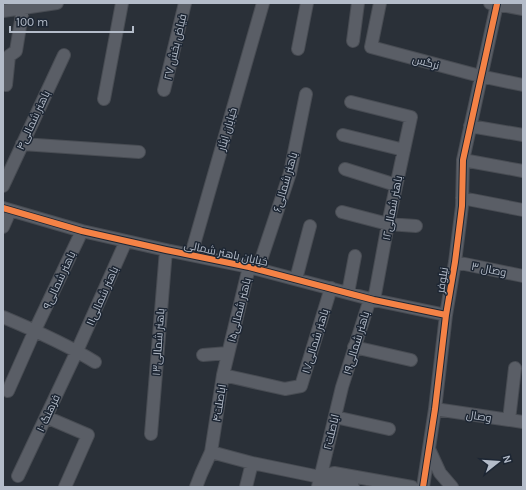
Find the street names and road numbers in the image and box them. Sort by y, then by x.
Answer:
street label: فیاض بخش ۲۷ [162,13,189,81]
street label: نرگس [411,53,441,72]
street label: باهنر شمالی۴ [14,88,53,152]
street label: خیابان ایثار [215,106,240,153]
street label: باهنر شمالی۶ [271,151,300,214]
street label: باهنر شمالی۱۲ [380,175,405,242]
street label: خیابان باهنر شمالی [183,238,269,269]
street label: باهنر شمالی۹ [40,249,79,311]
street label: وصال ۳ [470,260,508,279]
street label: باهنر شمالی۱۱ [84,265,121,328]
street label: نیلوفر [434,266,451,295]
street label: باهنر شمالی۱۵ [225,276,254,344]
street label: باهنر شمالی۱۷ [299,307,331,375]
street label: باهنر شمالی۱۳ [150,308,167,376]
street label: باهنر شمالی۱۹ [341,310,372,376]
street label: اباصلت۴ [210,383,229,423]
street label: فرهنگ ۱۰ [34,392,63,434]
street label: وصال [465,408,493,425]
street label: اباصلت۲ [321,413,342,451]

